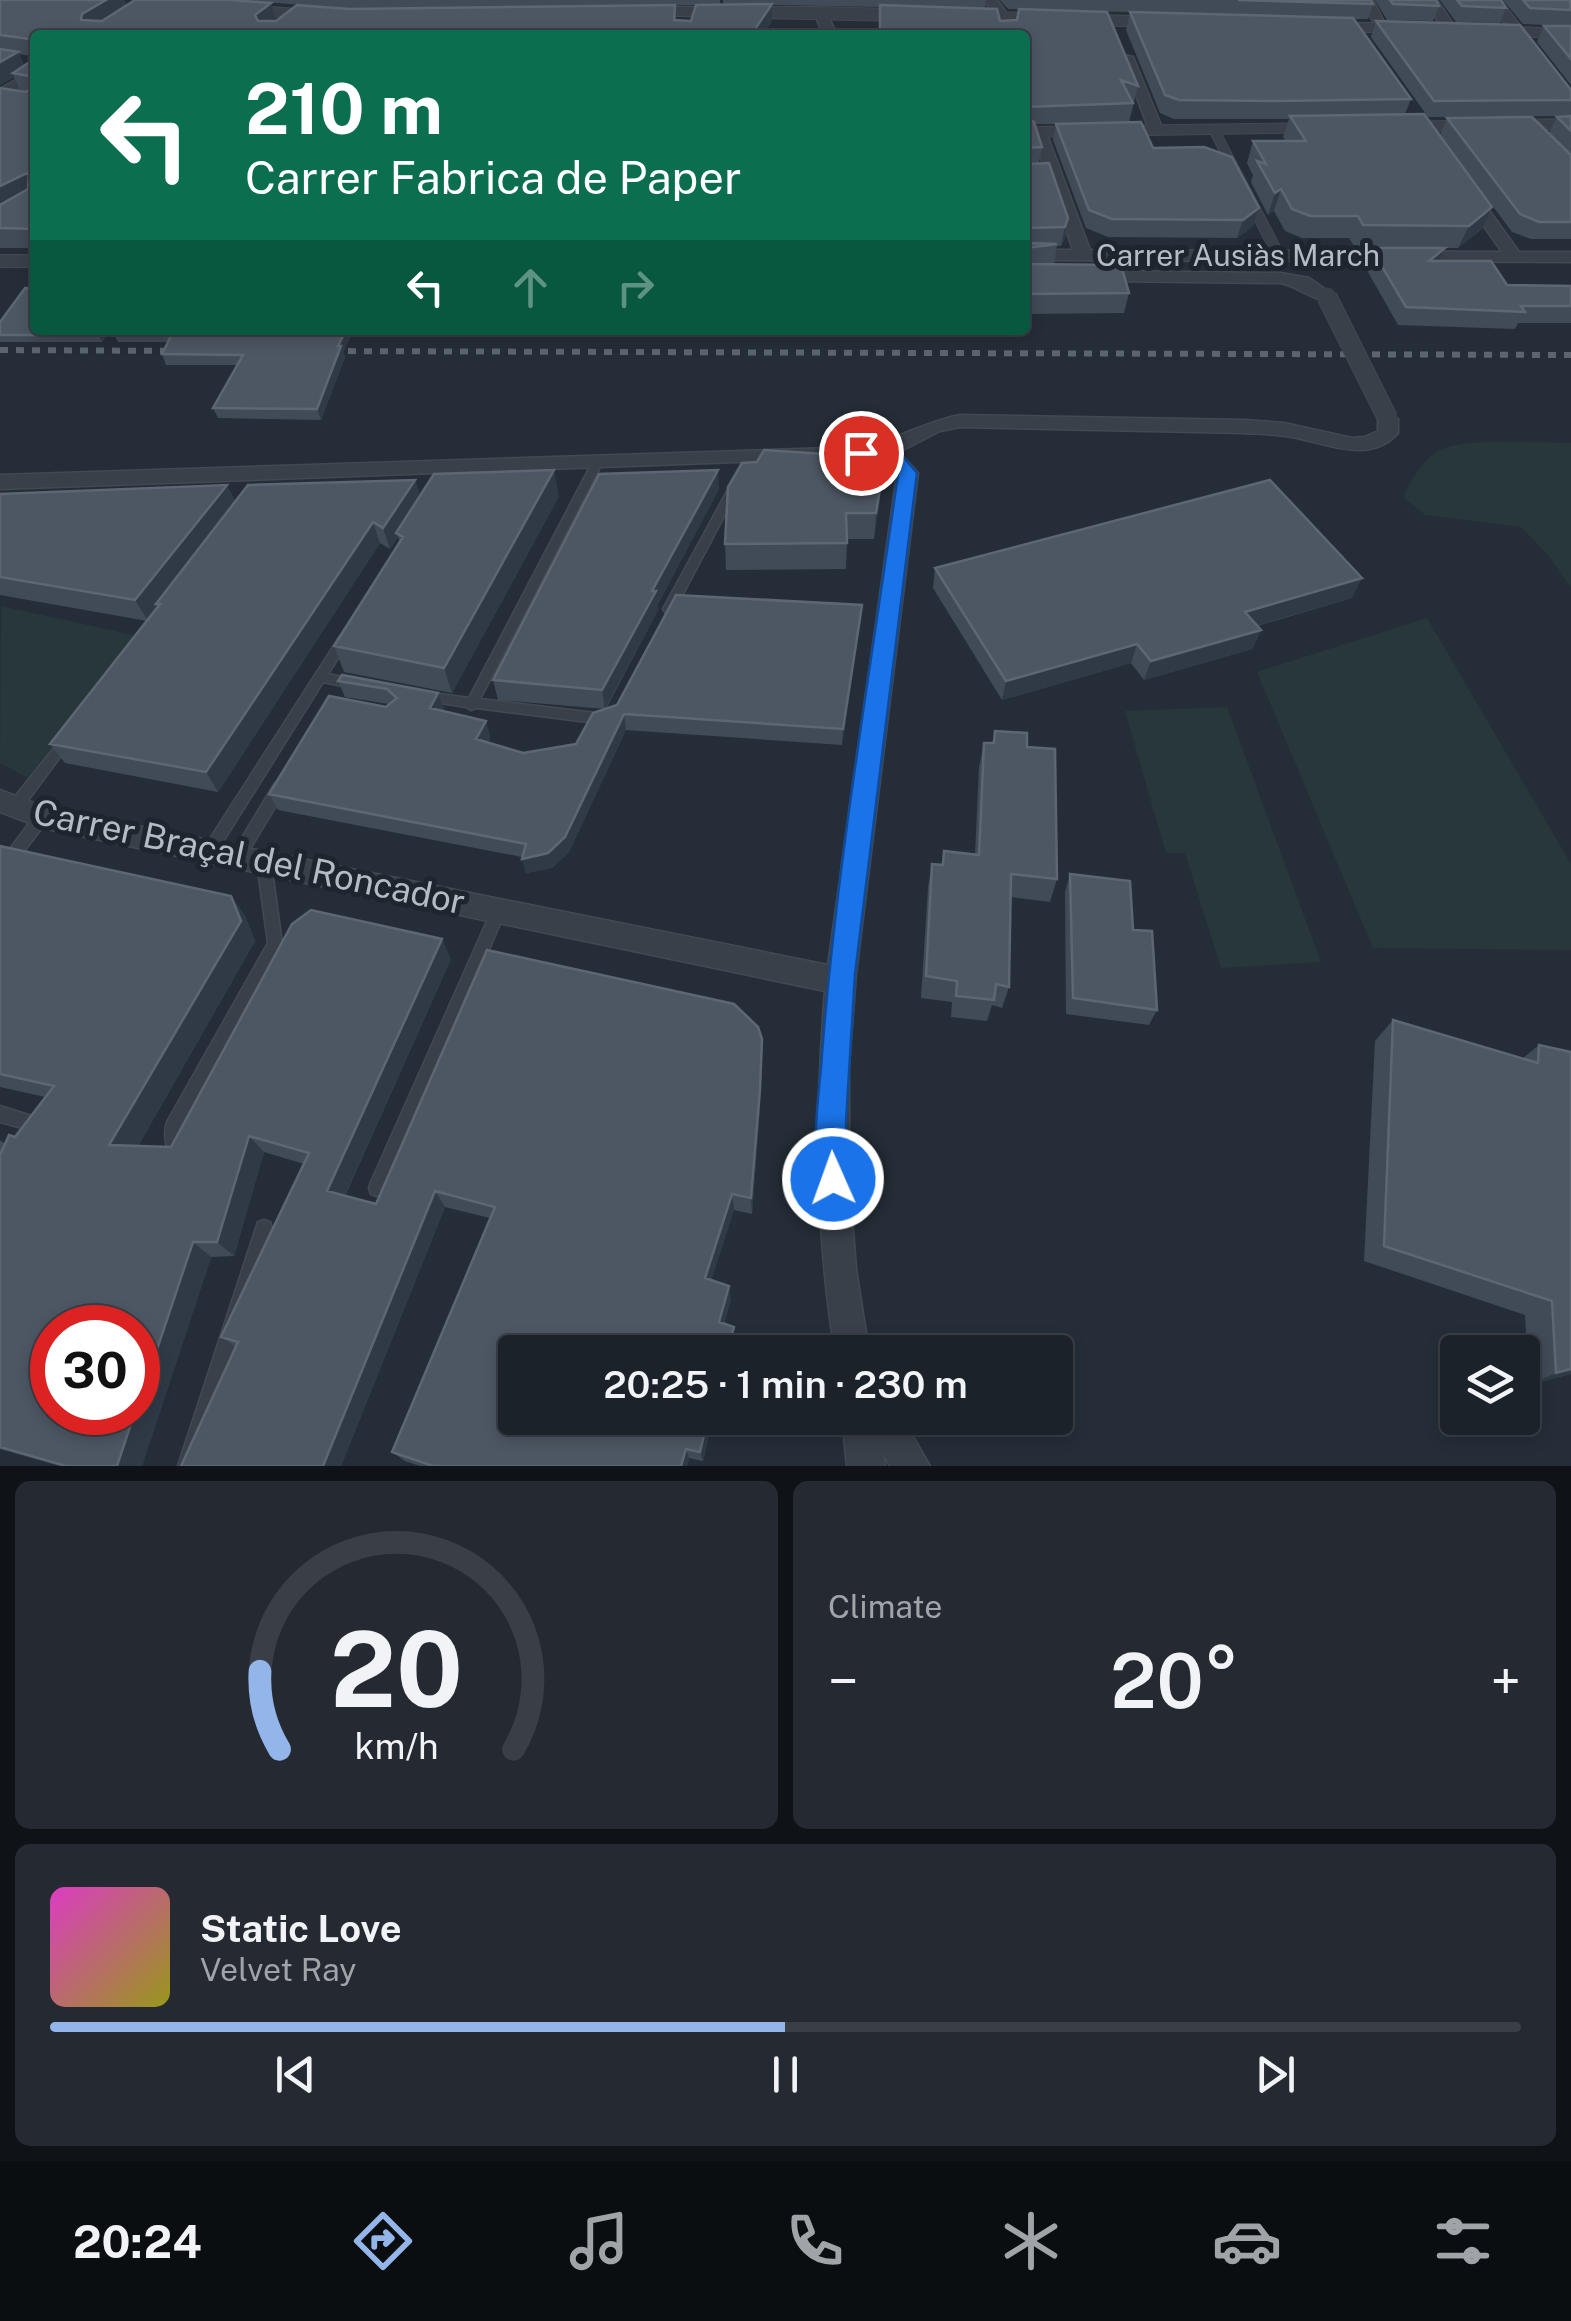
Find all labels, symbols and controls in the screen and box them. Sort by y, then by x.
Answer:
text: 210 m [245,67,443,150]
icon: left [80,70,210,200]
text: Carrer Fabrica de Paper [245,151,742,204]
street label: Carrer Ausiàs March [1096,237,1380,273]
icon: left [398,260,453,315]
icon: ahead [503,260,558,315]
icon: right [608,260,663,315]
pin [819,411,904,496]
icon: arrive [834,426,889,481]
street label: Carrer Braçal del Roncador [29,791,469,922]
position arrow [781,1127,885,1231]
speed limit sign: 30 [30,1305,160,1435]
map controls [1440,1335,1540,1435]
button: layers [1440,1335,1540,1435]
text: 20:25 · 1 min · 230 m [603,1362,968,1407]
text: Climate [828,1588,942,1625]
text: 20 [330,1608,463,1730]
text: 20° [1110,1637,1239,1725]
text: − [828,1649,859,1713]
text: + [1490,1649,1521,1713]
text: km/h [354,1725,439,1767]
text: Static Love [200,1906,402,1951]
text: Velvet Ray [200,1951,356,1988]
icon: previous [268,2047,323,2102]
icon: pause [758,2047,813,2102]
icon: next [1248,2047,1303,2102]
icon: directions [348,2206,418,2276]
icon: music [564,2206,634,2276]
icon: phone [780,2206,850,2276]
icon: climate [996,2206,1066,2276]
icon: car [1212,2206,1282,2276]
icon: filters [1428,2206,1498,2276]
text: 20:24 [73,2215,202,2268]

